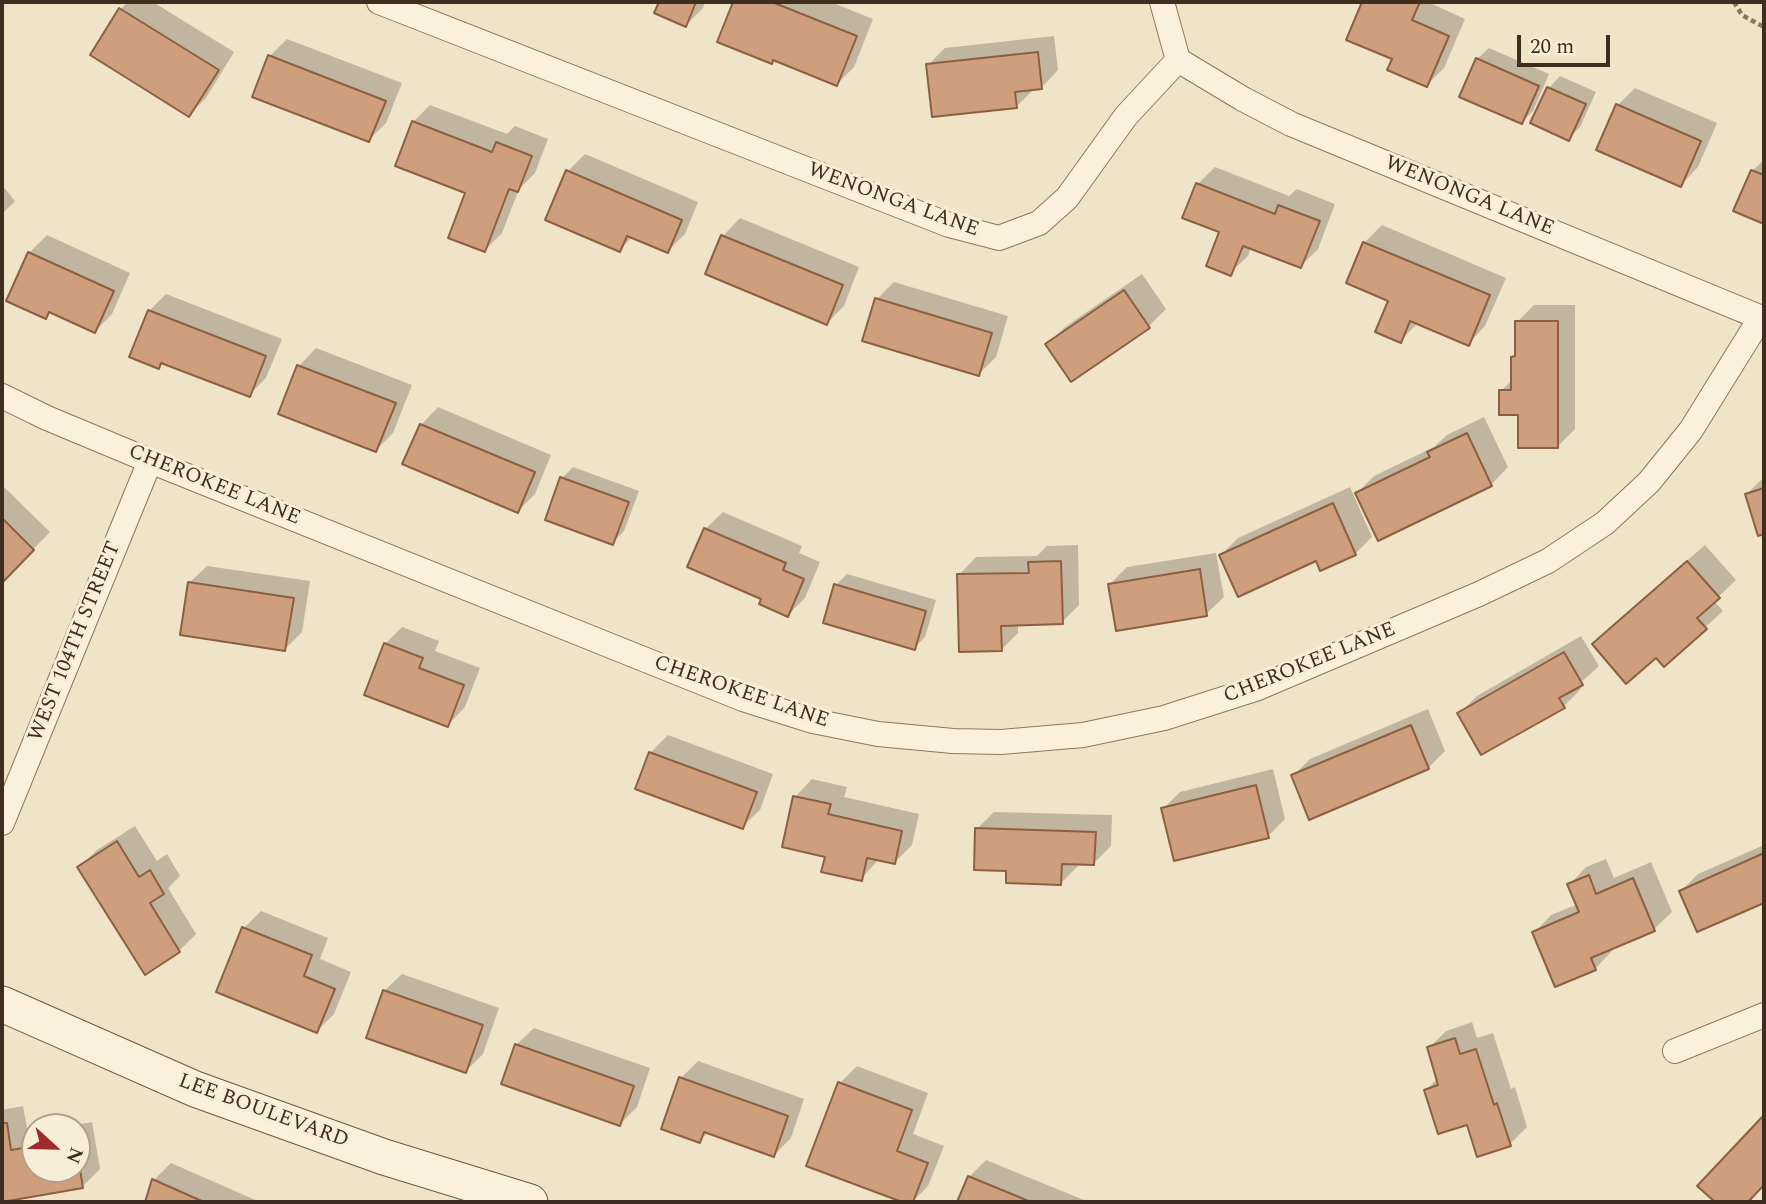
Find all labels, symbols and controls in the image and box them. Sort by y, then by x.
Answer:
scale bar [1521,21,1614,65]
text: 20 m [1530,31,1574,63]
street label: WENONGA LANE [1381,152,1557,242]
street label: WENONGA LANE [804,158,982,244]
street label: CHEROKEE LANE [124,440,304,532]
street label: WEST 104TH STREET [24,538,128,746]
street label: CHEROKEE LANE [1220,618,1400,710]
street label: CHEROKEE LANE [650,651,832,735]
street label: LEE BOULEVARD [174,1069,352,1155]
north arrow [21,1113,91,1183]
text: N [58,1143,90,1168]

